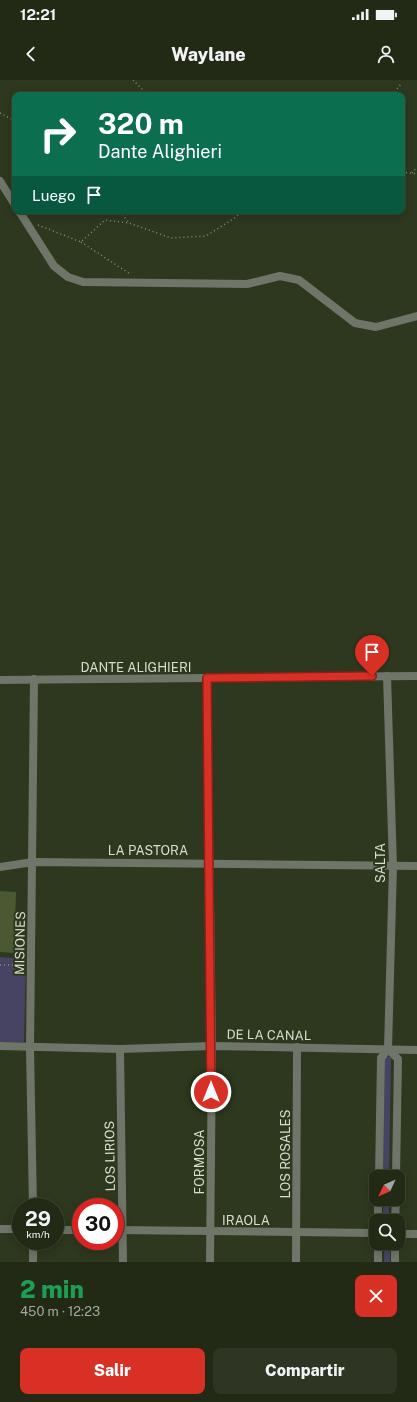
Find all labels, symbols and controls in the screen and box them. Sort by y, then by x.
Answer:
text: 12:21 [20,6,56,23]
icon: back [20,43,42,65]
icon: person [375,43,397,65]
text: Waylane [171,44,246,65]
text: 320 m [98,107,184,140]
icon: right [32,108,84,160]
text: Dante Alighieri [98,141,222,162]
icon: arrive [83,184,105,206]
text: Luego [32,187,75,204]
pin [355,635,389,676]
icon: arrive [361,641,383,663]
street label: DANTE ALIGHIERI [81,660,191,675]
street label: LA PASTORA [108,843,188,858]
street label: SALTA [373,843,388,883]
street label: MISIONES [12,911,28,975]
street label: DE LA CANAL [226,1027,312,1043]
position arrow [190,1071,232,1113]
street label: LOS ROSALES [278,1110,293,1198]
street label: LOS LIRIOS [102,1121,118,1191]
street label: FORMOSA [192,1130,207,1194]
north arrow [369,1170,405,1206]
map controls [369,1170,405,1250]
speed limit sign: 30 [72,1198,124,1250]
text: 29 [25,1207,51,1231]
street label: IRAOLA [222,1213,270,1228]
button: search [369,1214,405,1250]
text: km/h [26,1228,50,1240]
text: 2 min [20,1275,84,1303]
button: close [355,1275,397,1317]
text: 450 m · 12:23 [20,1304,100,1319]
button: Salir [20,1348,205,1394]
button: Compartir [213,1348,397,1394]

